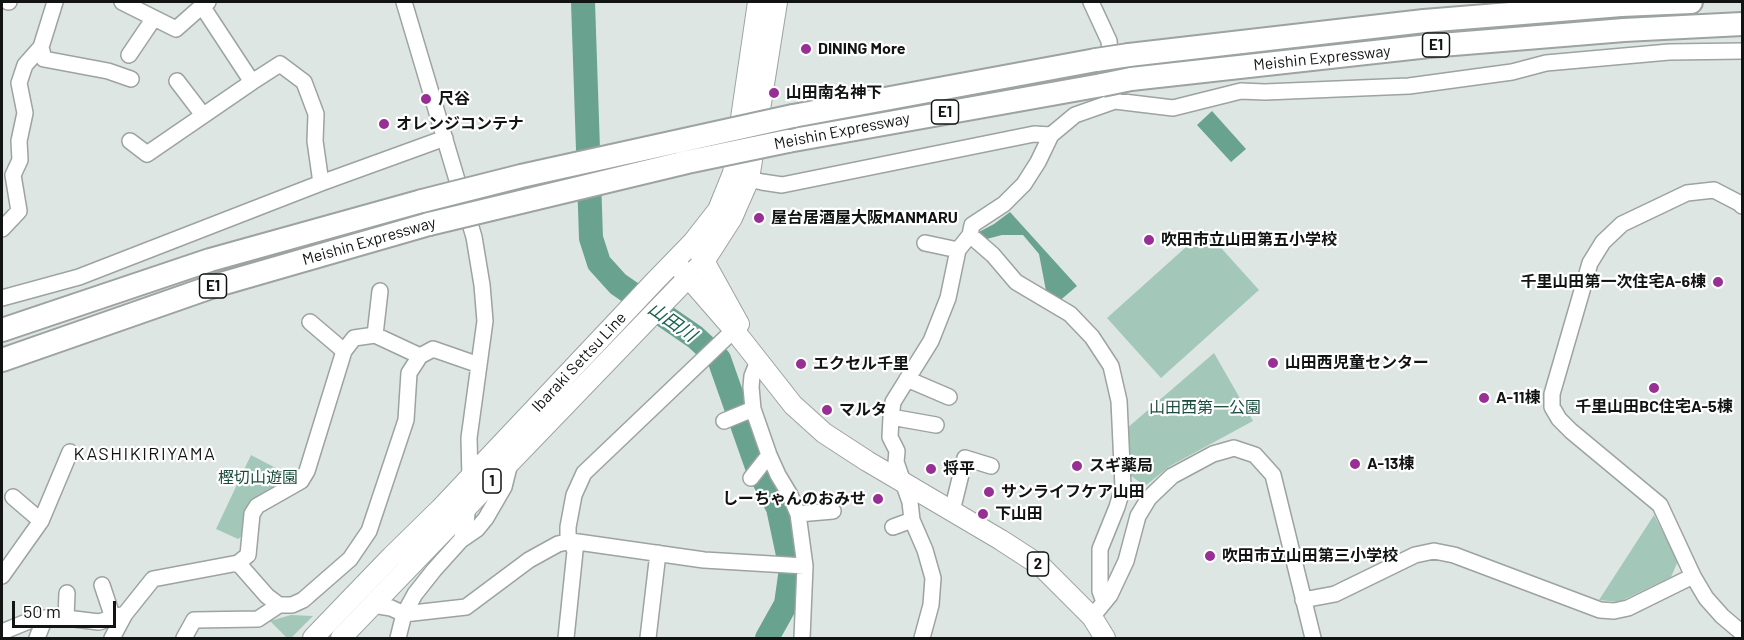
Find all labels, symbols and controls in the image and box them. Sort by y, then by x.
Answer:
road number: E1 [1422,33,1450,57]
place label: DINING More [818,39,906,59]
street label: Meishin Expressway [1252,41,1392,75]
marker: DINING More [799,42,813,56]
place label: 山田南名神下 [786,83,882,103]
marker: 山田南名神下 [767,86,781,100]
place label: 尺谷 [438,89,470,109]
marker: 尺谷 [419,92,433,106]
road number: E1 [932,100,958,124]
street label: Meishin Expressway [772,108,912,154]
place label: オレンジコンテナ [396,114,524,134]
marker: オレンジコンテナ [377,117,391,131]
place label: 屋台居酒屋大阪MANMARU [771,208,958,228]
marker: 屋台居酒屋大阪MANMARU [752,211,766,225]
street label: Meishin Expressway [300,213,438,269]
place label: 吹田市立山田第五小学校 [1161,230,1337,250]
marker: 吹田市立山田第五小学校 [1142,233,1156,247]
place label: 千里山田第一次住宅A-6棟 [1520,272,1706,292]
road number: E1 [200,274,226,298]
marker: 千里山田第一次住宅A-6棟 [1711,275,1725,289]
water label: 山田川 [644,298,700,346]
street label: Ibaraki Settsu Line [528,308,630,416]
place label: 山田西児童センター [1285,353,1429,373]
place label: エクセル千里 [813,354,909,374]
marker: 山田西児童センター [1266,356,1280,370]
marker: エクセル千里 [794,357,808,371]
marker: 千里山田BC住宅A-5棟 [1647,381,1661,395]
place label: A-11棟 [1496,388,1540,408]
marker: A-11棟 [1477,391,1491,405]
place label: 千里山田BC住宅A-5棟 [1575,397,1733,417]
park label: 山田西第一公園 [1149,398,1261,418]
place label: マルタ [839,400,887,420]
marker: マルタ [820,403,834,417]
district label: KASHIKIRIYAMA [73,443,217,465]
place label: A-13棟 [1367,454,1414,474]
place label: スギ薬局 [1089,456,1153,476]
marker: A-13棟 [1348,457,1362,471]
place label: 将平 [943,459,975,479]
marker: スギ薬局 [1070,459,1084,473]
marker: 将平 [924,462,938,476]
park label: 樫切山遊園 [218,468,298,488]
road number: 1 [483,469,501,493]
place label: サンライフケア山田 [1001,482,1145,502]
marker: サンライフケア山田 [982,485,996,499]
place label: しーちゃんのおみせ [722,489,866,509]
marker: しーちゃんのおみせ [871,492,885,506]
place label: 下山田 [995,504,1043,524]
marker: 下山田 [976,507,990,521]
place label: 吹田市立山田第三小学校 [1222,546,1398,566]
marker: 吹田市立山田第三小学校 [1203,549,1217,563]
road number: 2 [1028,552,1048,576]
scale bar [15,589,118,627]
text: 50 m [23,600,61,622]

